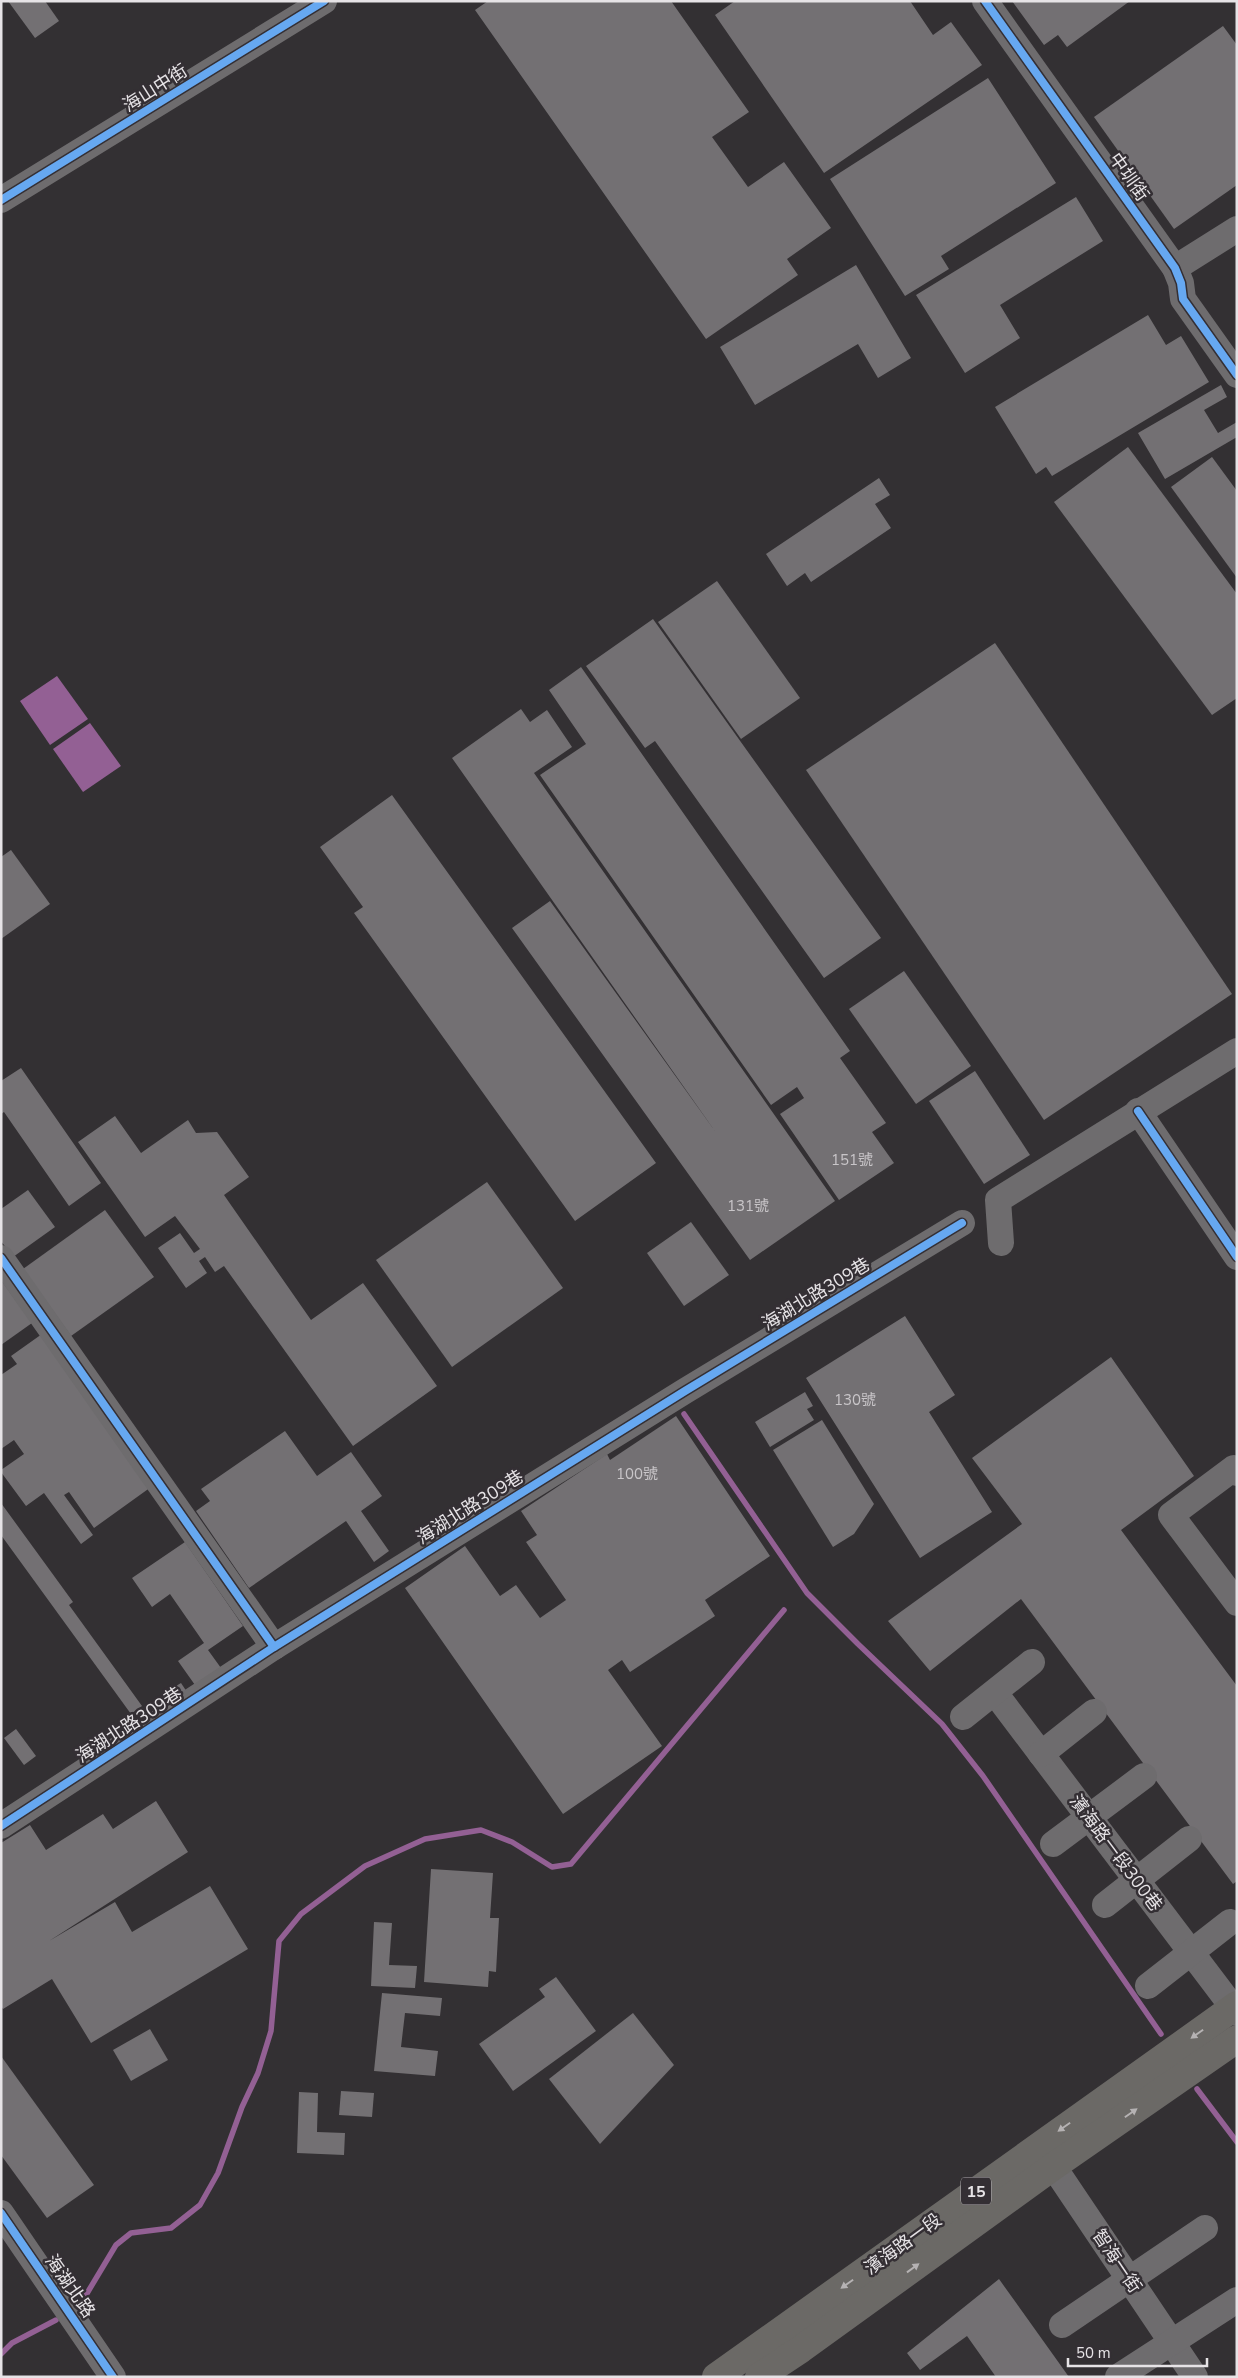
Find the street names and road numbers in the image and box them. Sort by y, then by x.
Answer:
street label: 海山中街 [118,59,192,117]
street label: 中圳街 [1104,148,1154,206]
street label: 海湖北路309巷 [757,1252,875,1336]
street label: 海湖北路309巷 [412,1464,528,1550]
street label: 海湖北路309巷 [71,1682,187,1768]
street label: 濱海路一段300巷 [1064,1790,1168,1916]
road number: 15 [961,2178,991,2204]
street label: 濱海路一段 [860,2208,946,2280]
street label: 智海一街 [1087,2224,1147,2298]
street label: 海湖北路 [40,2250,100,2322]

